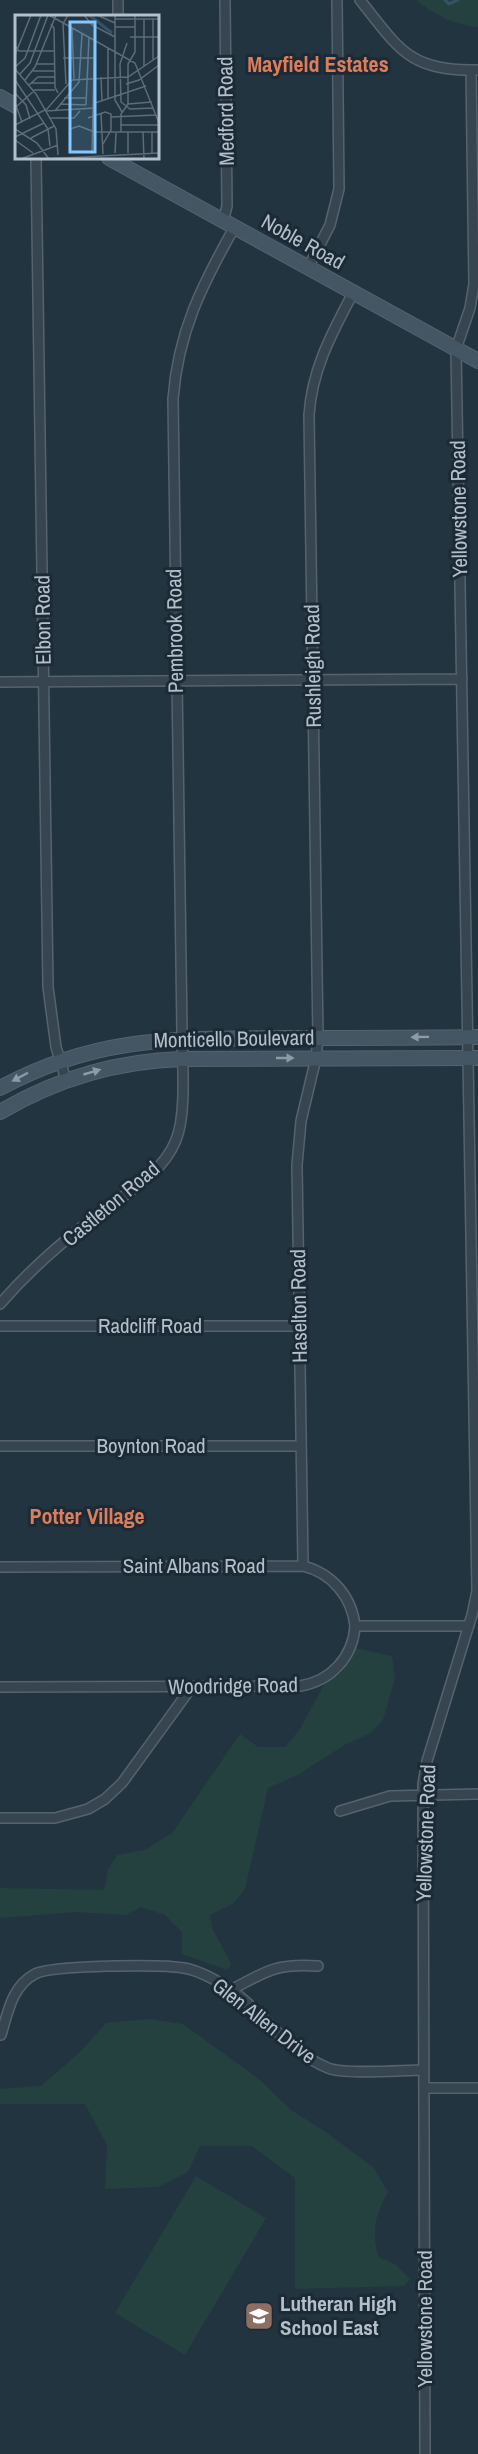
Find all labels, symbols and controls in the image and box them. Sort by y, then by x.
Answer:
inset map [15,15,159,159]
district label: Mayfield Estates [247,49,389,79]
street label: Medford Road [210,56,241,166]
street label: Noble Road [256,207,350,276]
street label: Yellowstone Road [443,440,474,578]
street label: Pembrook Road [159,569,190,693]
street label: Elbon Road [27,575,58,665]
street label: Rushleigh Road [297,604,328,728]
street label: Monticello Boulevard [153,1023,315,1054]
one-way arrow [410,1032,429,1042]
one-way arrow [276,1053,295,1063]
one-way arrow [83,1067,101,1076]
one-way arrow [12,1072,29,1082]
street label: Castleton Road [56,1154,165,1253]
street label: Haselton Road [283,1249,314,1363]
street label: Radcliff Road [98,1311,202,1340]
street label: Boynton Road [96,1431,206,1460]
district label: Potter Village [30,1501,145,1531]
street label: Saint Albans Road [123,1551,265,1580]
street label: Woodridge Road [168,1670,298,1701]
street label: Yellowstone Road [409,1764,442,1902]
street label: Glen Allen Drive [206,1971,322,2070]
street label: Yellowstone Road [410,2250,439,2388]
place label: Lutheran High School East [280,2289,397,2342]
school or university icon: Lutheran High School East [243,2300,275,2332]

